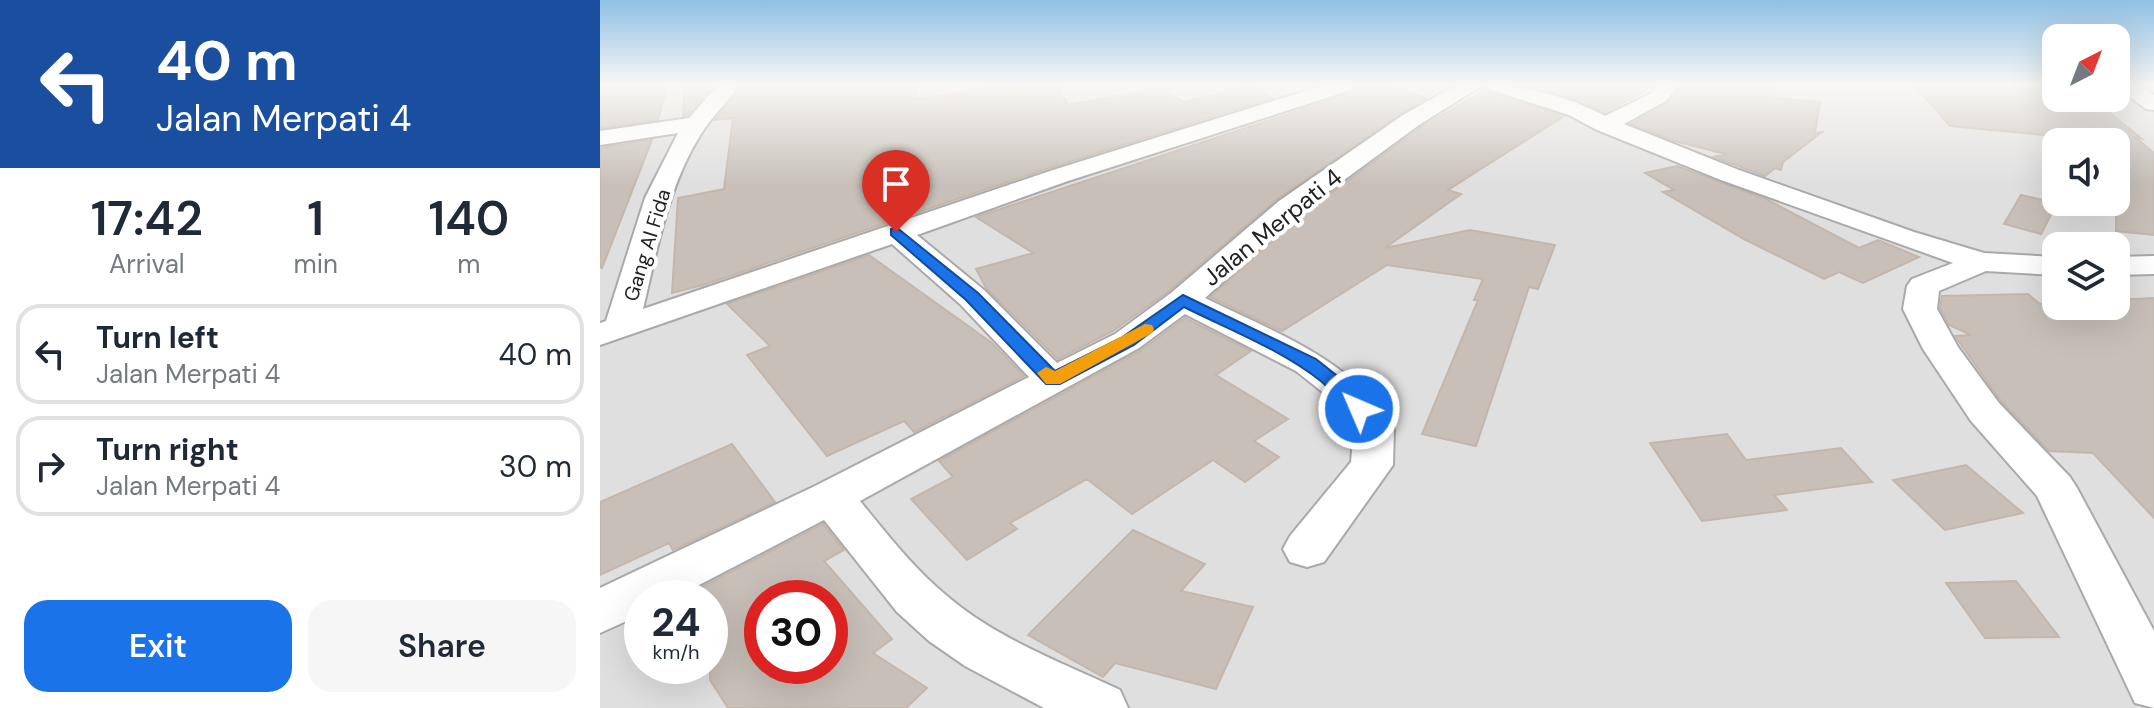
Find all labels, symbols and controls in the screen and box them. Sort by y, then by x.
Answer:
text: 40 m [156,24,298,97]
north arrow [2042,24,2130,112]
map controls [2042,24,2130,320]
icon: left [24,32,128,136]
text: Jalan Merpati 4 [156,95,411,142]
button: sound [2042,128,2130,216]
pin [862,150,930,232]
street label: Jalan Merpati 4 [1196,161,1348,293]
icon: arrive [874,162,918,206]
street label: Gang Al Fida [618,186,676,304]
text: 17:42 [91,187,203,250]
text: 1 [307,187,324,250]
text: 140 [429,187,509,250]
button: layers [2042,232,2130,320]
text: Arrival [109,247,185,281]
text: min [294,247,338,281]
text: m [457,247,481,281]
text: Turn left [96,318,219,357]
icon: left [28,332,72,376]
text: 40 m [499,335,572,374]
text: Jalan Merpati 4 [96,357,280,391]
position arrow [1317,367,1401,451]
text: Turn right [96,430,239,469]
icon: right [28,444,72,488]
text: 30 m [499,447,572,486]
text: Jalan Merpati 4 [96,469,280,503]
speed limit sign: 30 [744,580,848,684]
text: 24 [652,596,700,648]
button: Exit [24,600,292,692]
button: Share [308,600,576,692]
text: km/h [652,639,700,665]

